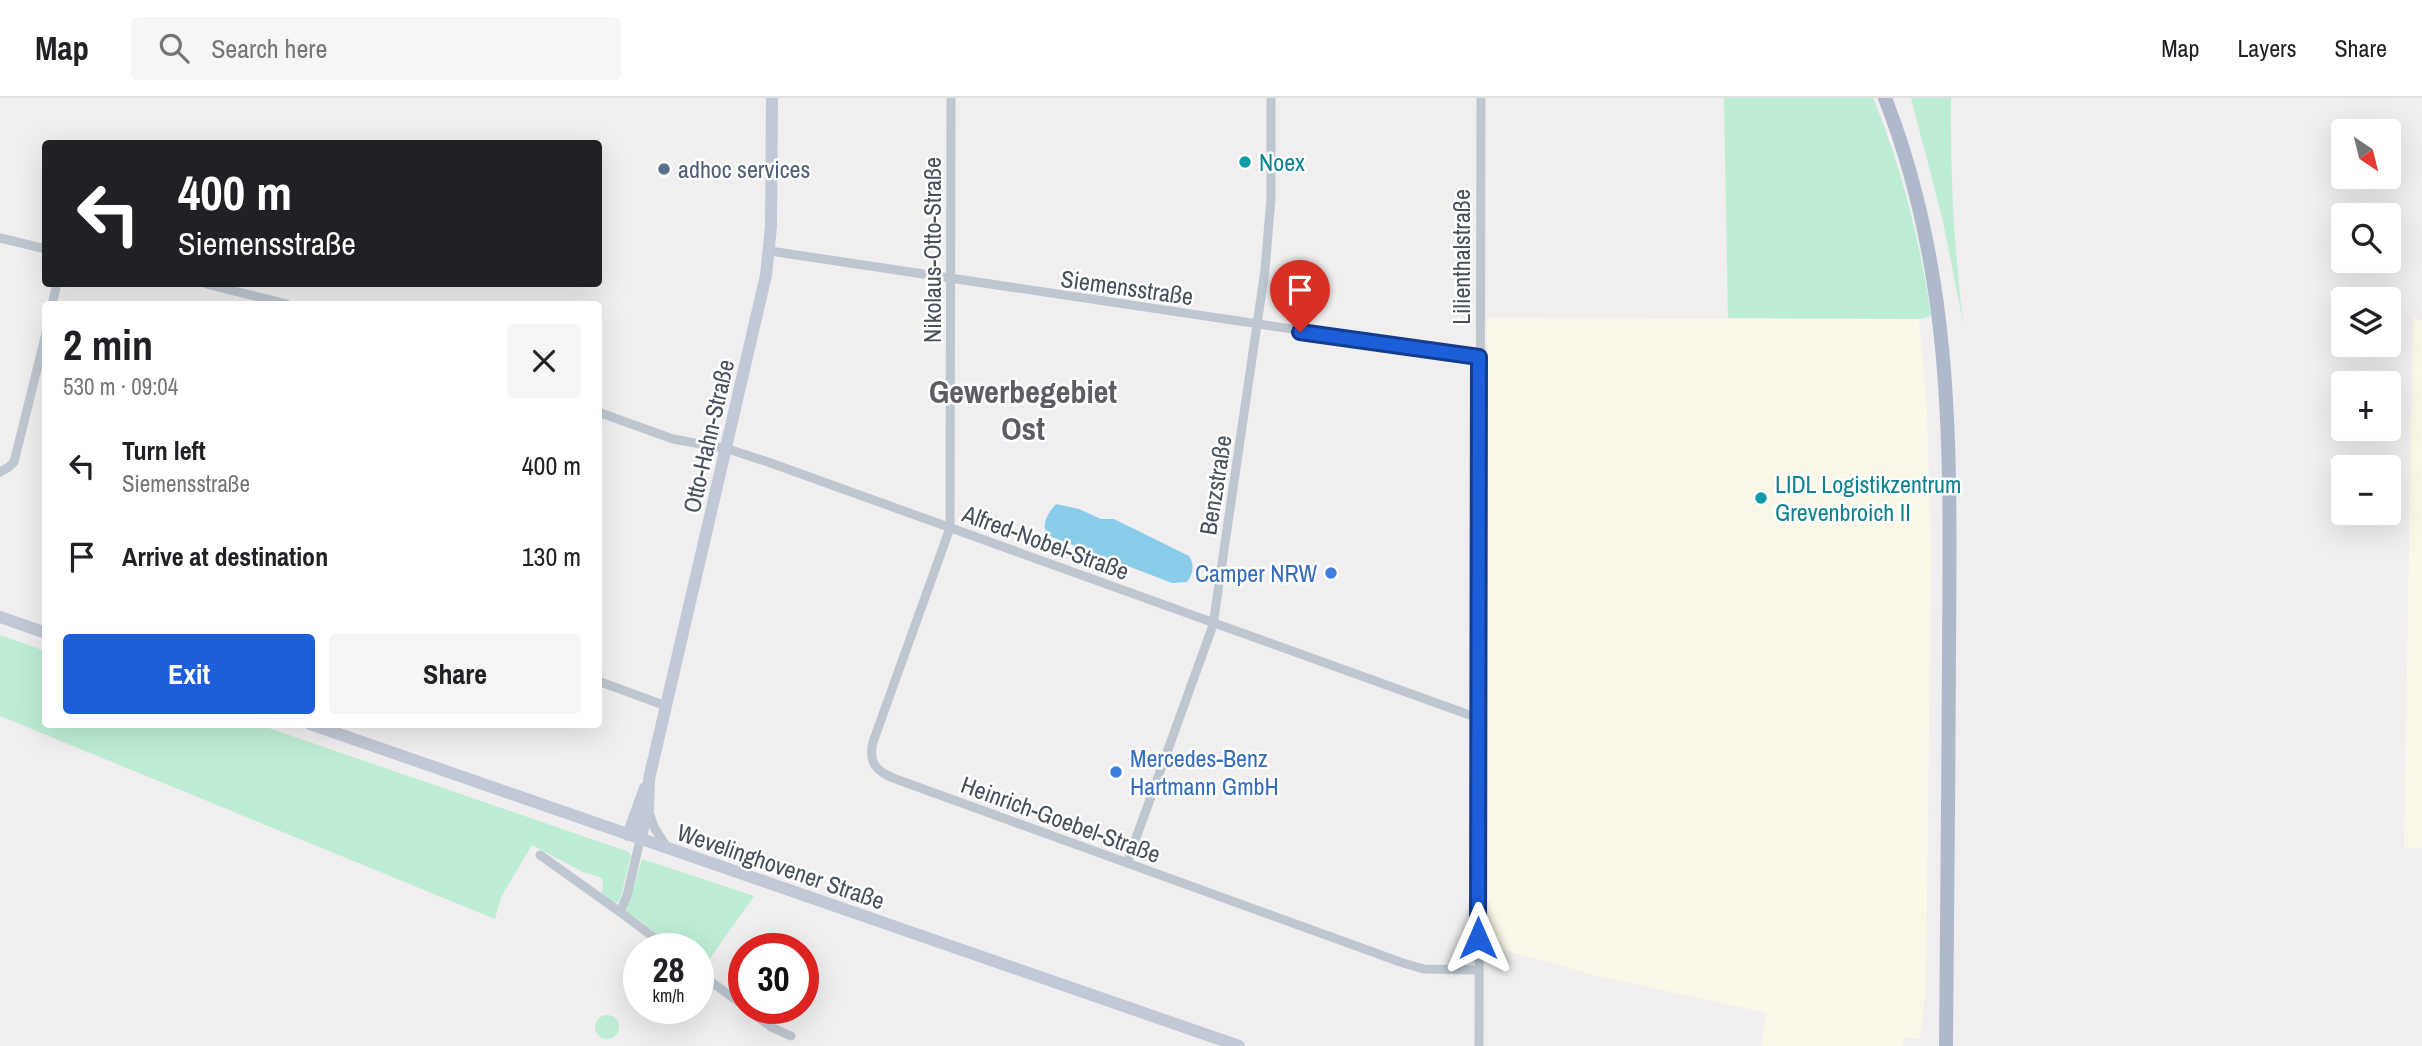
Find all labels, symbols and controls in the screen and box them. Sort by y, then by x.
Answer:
search box [131,17,621,80]
text: Map [35,26,89,70]
icon: search [155,29,193,67]
text: Search here [211,31,327,66]
text: Map [2161,32,2199,64]
text: Layers [2237,32,2296,64]
text: Share [2334,32,2387,64]
north arrow [2331,119,2401,189]
map controls [2331,119,2401,525]
place label: Noex [1259,146,1305,178]
place label: adhoc services [678,153,810,185]
marker: Noex [1237,154,1253,170]
street label: Nikolaus-Otto-Straße [916,157,948,343]
text: 400 m [178,159,292,225]
marker: adhoc services [656,161,672,177]
icon: left [63,168,154,259]
street label: Lilienthalstraße [1445,189,1477,325]
button: search [2331,203,2401,273]
text: Siemensstraße [178,222,356,265]
pin [1270,260,1330,332]
street label: Siemensstraße [1059,262,1195,312]
icon: arrive [1281,271,1319,309]
button: layers [2331,287,2401,357]
text: 2 min [63,317,153,373]
button: close [507,324,581,398]
street label: Otto-Hahn-Straße [675,356,741,516]
district label: Gewerbegebiet Ost [929,370,1117,450]
text: 530 m · 09:04 [63,371,178,402]
button: + [2331,371,2401,441]
text: Turn left [122,433,206,468]
street label: Benzstraße [1191,433,1239,537]
icon: left [63,447,101,485]
text: 400 m [522,448,581,483]
button: − [2331,455,2401,525]
text: Siemensstraße [122,468,250,499]
place label: LIDL Logistikzentrum Grevenbroich II [1775,468,1961,528]
marker: LIDL Logistikzentrum Grevenbroich II [1753,490,1769,506]
street label: Alfred-Nobel-Straße [957,497,1134,587]
icon: arrive [63,538,101,576]
text: Arrive at destination [122,539,328,574]
text: 130 m [522,539,581,574]
place label: Camper NRW [1195,557,1317,589]
marker: Camper NRW [1323,565,1339,581]
button: Exit [63,634,315,714]
button: Share [329,634,581,714]
place label: Mercedes-Benz Hartmann GmbH [1130,742,1279,802]
marker: Mercedes-Benz Hartmann GmbH [1108,764,1124,780]
street label: Heinrich-Goebel-Straße [957,768,1165,870]
street label: Wevelinghovener Straße [673,815,889,917]
position arrow [1441,901,1515,975]
speed limit sign: 30 [728,933,819,1024]
text: 28 [653,946,684,993]
text: km/h [653,983,685,1008]

